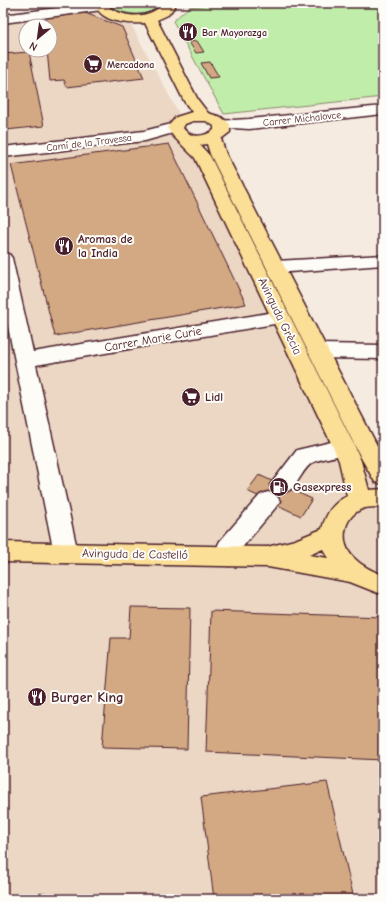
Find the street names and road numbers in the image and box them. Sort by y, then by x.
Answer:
street label: Carrer Michalovce [262,109,342,129]
street label: Camí de la Travessa [46,132,133,154]
street label: Avinguda Grècia [255,275,305,357]
street label: Carrer Marie Curie [103,324,203,354]
street label: Avinguda de Castelló [82,546,188,562]

